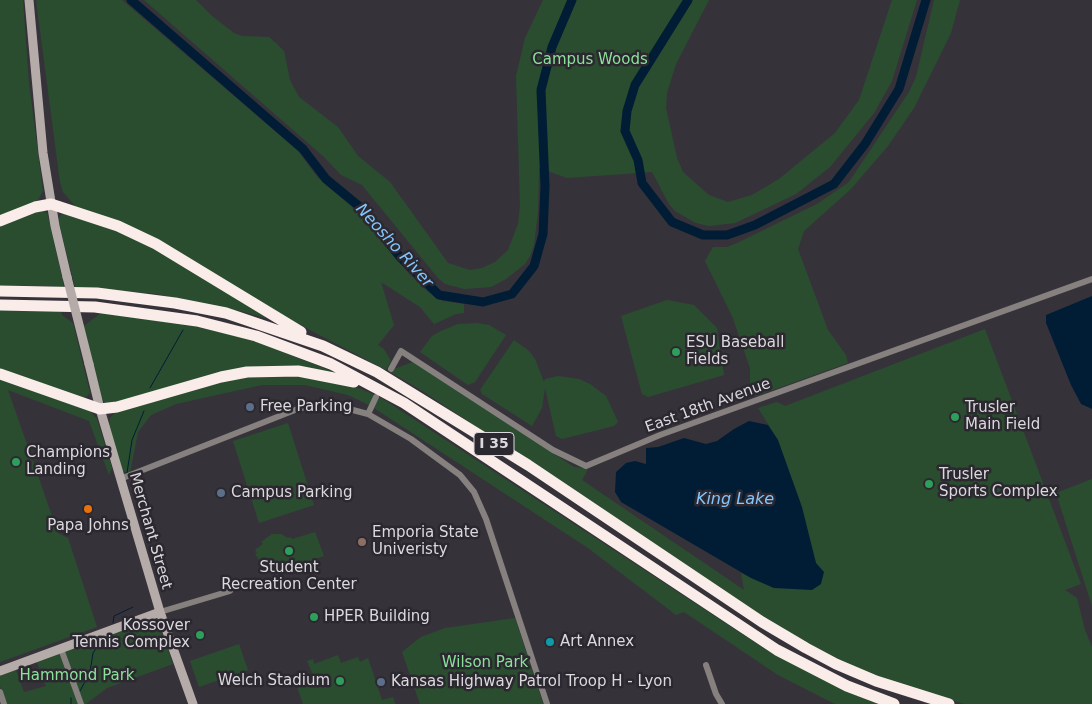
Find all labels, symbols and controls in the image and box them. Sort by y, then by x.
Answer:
park label: Campus Woods [532,51,648,69]
water label: Neosho River [351,200,437,292]
place label: ESU Baseball Fields [686,334,784,369]
marker: ESU Baseball Fields [670,346,682,358]
street label: East 18th Avenue [643,375,773,437]
place label: Free Parking [260,398,352,416]
place label: Trusler Main Field [965,399,1040,434]
marker: Free Parking [244,401,256,413]
marker: Trusler Main Field [949,411,961,423]
road number: I 35 [474,432,514,456]
place label: Champions Landing [26,444,110,479]
marker: Champions Landing [10,456,22,468]
place label: Trusler Sports Complex [939,466,1058,501]
street label: Merchant Street [125,471,175,591]
marker: Trusler Sports Complex [923,478,935,490]
place label: Campus Parking [231,484,353,502]
marker: Campus Parking [215,487,227,499]
water label: King Lake [696,490,774,510]
marker: Papa Johns [82,503,94,515]
place label: Papa Johns [47,517,129,535]
place label: Emporia State Univeristy [372,524,479,559]
marker: Emporia State Univeristy [356,536,368,548]
marker: Student Recreation Center [283,545,295,557]
place label: Student Recreation Center [221,559,357,594]
place label: HPER Building [324,608,430,626]
marker: HPER Building [308,611,320,623]
place label: Kossover Tennis Complex [73,617,190,652]
marker: Kossover Tennis Complex [194,629,206,641]
place label: Art Annex [560,633,634,651]
marker: Art Annex [544,636,556,648]
park label: Wilson Park [442,654,528,672]
park label: Hammond Park [19,667,135,685]
place label: Welch Stadium [218,672,330,690]
place label: Kansas Highway Patrol Troop H - Lyon [391,673,672,691]
marker: Welch Stadium [334,675,346,687]
marker: Kansas Highway Patrol Troop H - Lyon [375,676,387,688]

